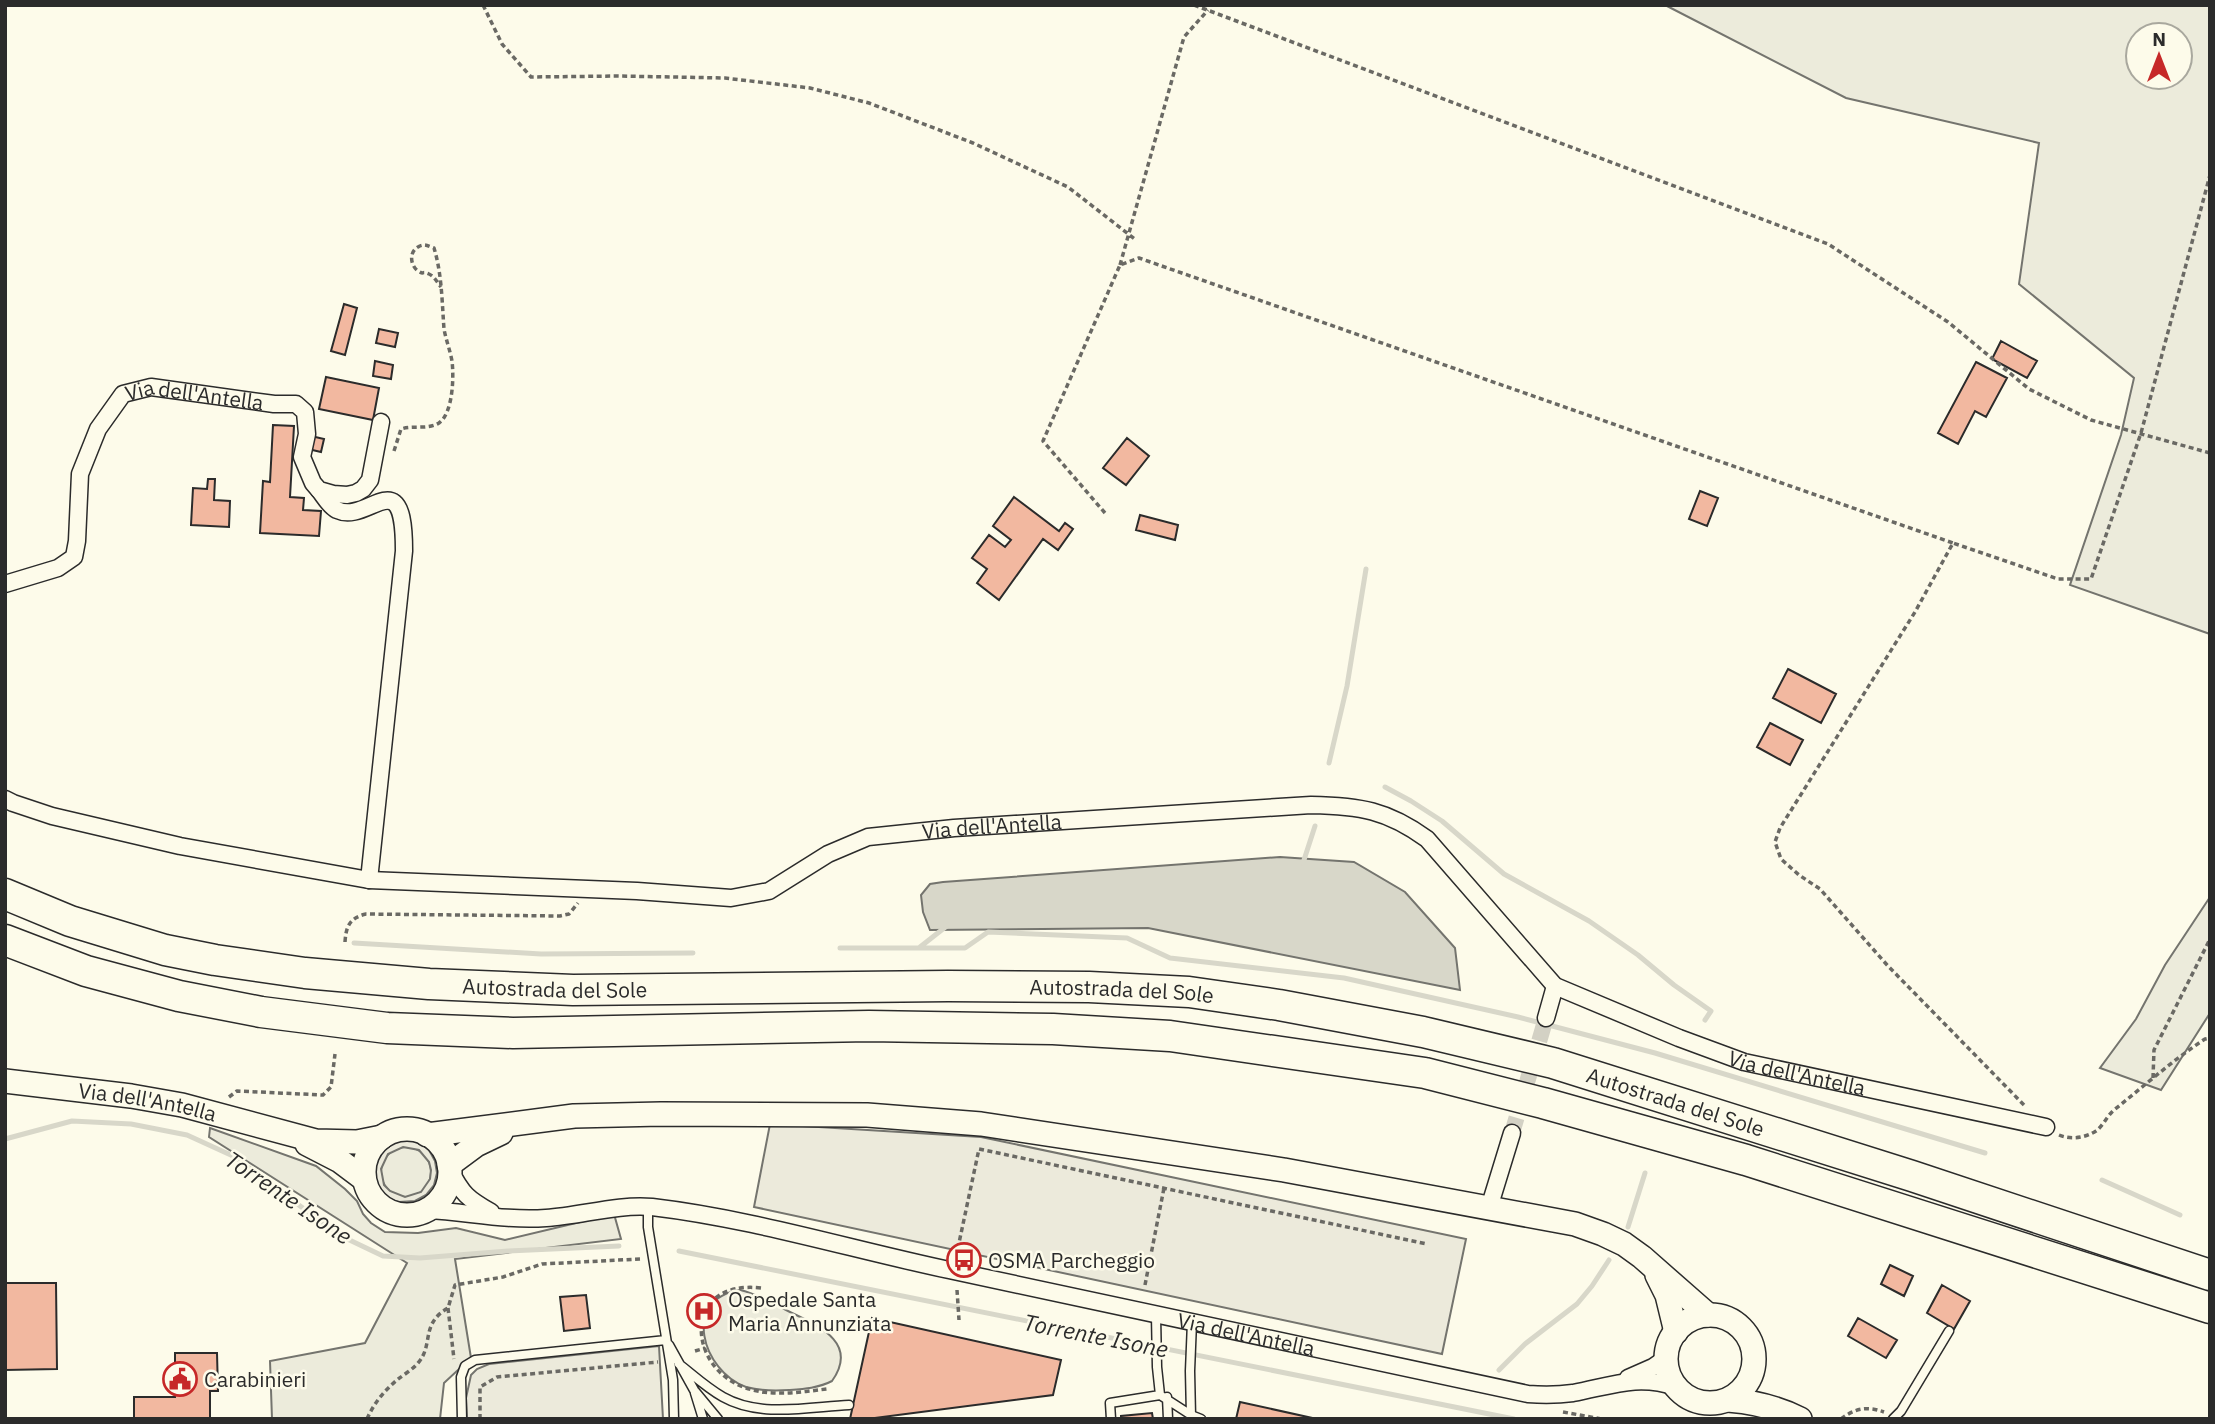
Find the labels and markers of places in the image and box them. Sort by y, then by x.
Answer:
bus stop icon: OSMA Parcheggio [945,1241,983,1279]
place label: OSMA Parcheggio [988,1246,1155,1274]
place label: Ospedale Santa Maria Annunziata [728,1285,891,1337]
hospital icon: Ospedale Santa Maria Annunziata [685,1292,723,1330]
public building icon: Carabinieri [161,1360,199,1398]
place label: Carabinieri [204,1365,306,1393]

